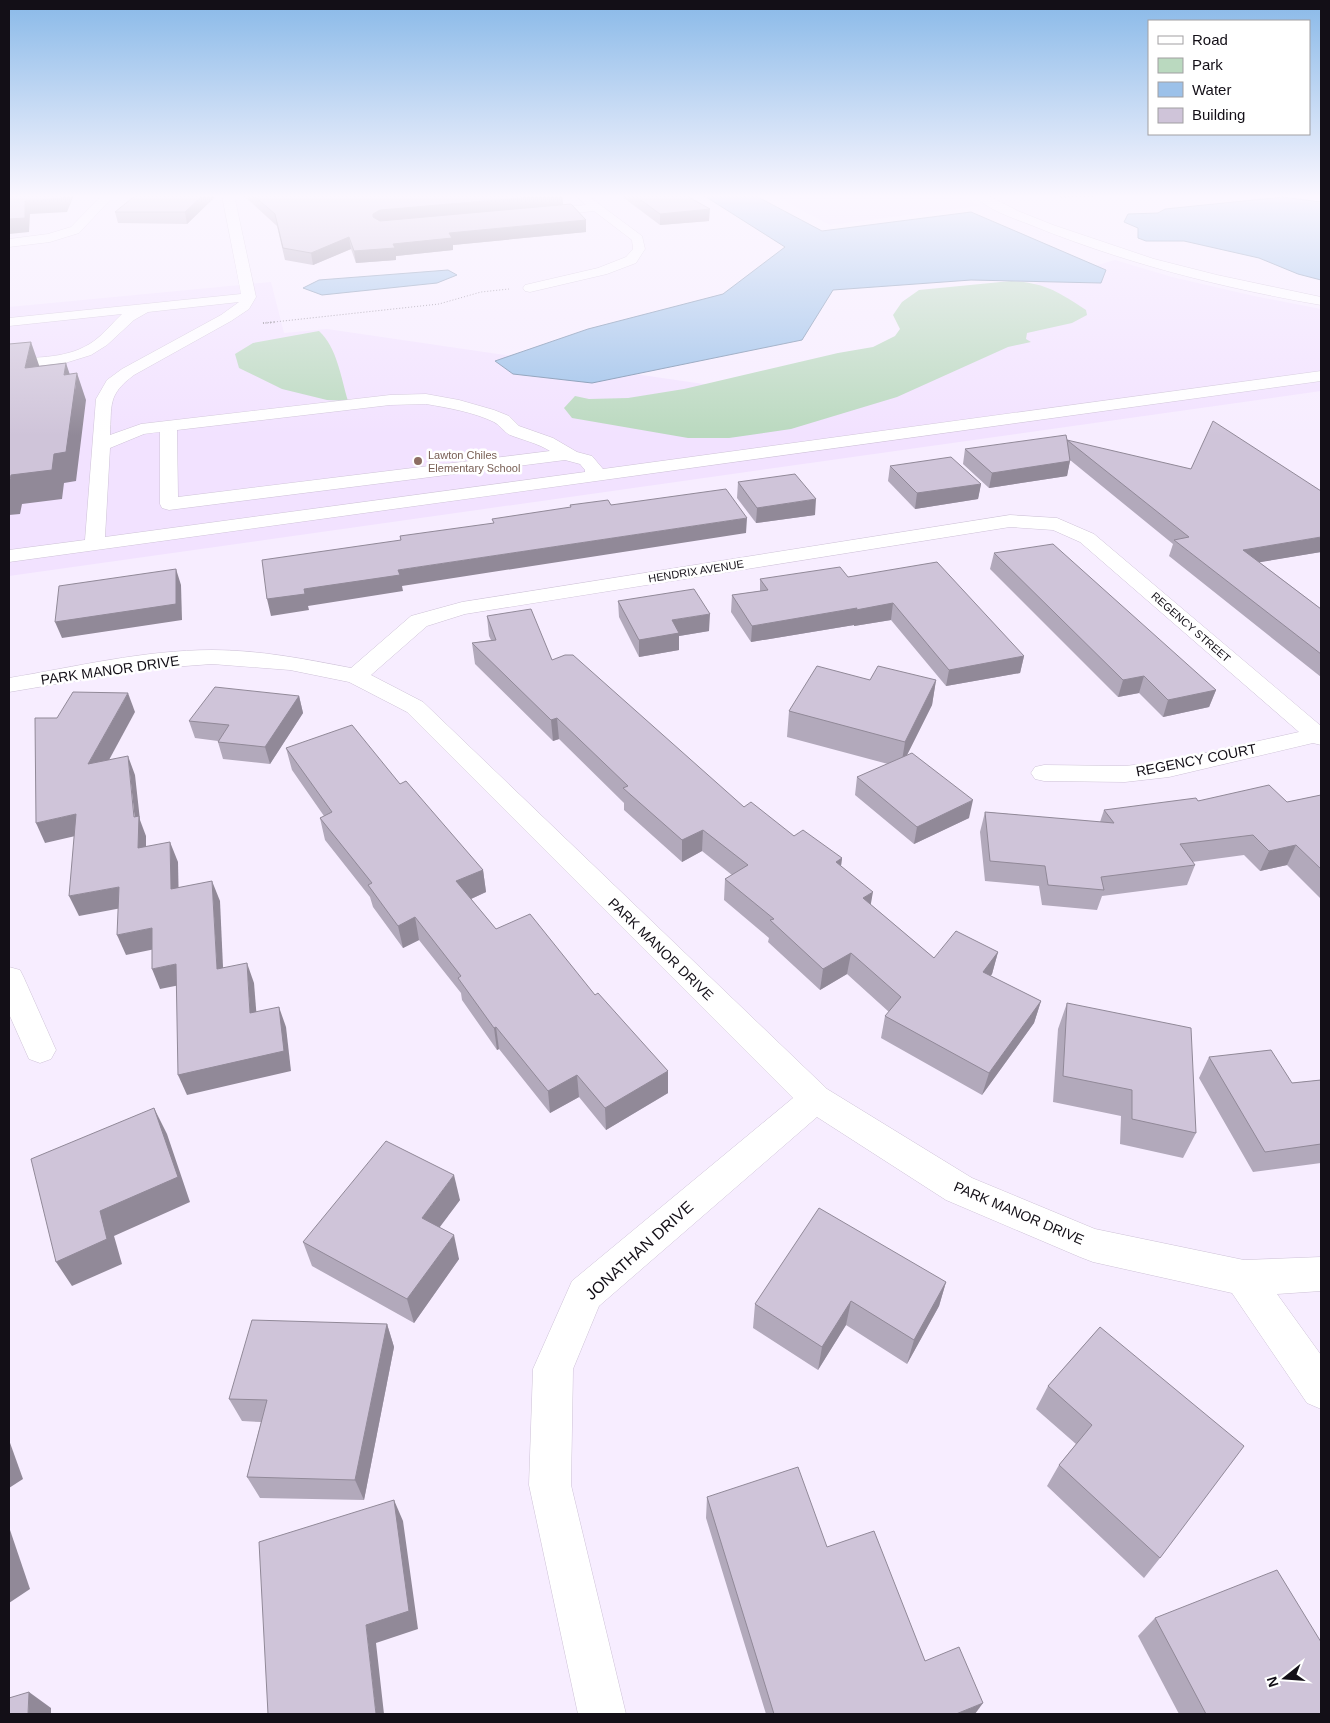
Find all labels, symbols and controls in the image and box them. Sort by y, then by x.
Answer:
legend [1148,20,1310,135]
text: Road [1192,31,1228,48]
text: Park [1192,56,1223,73]
text: Water [1192,81,1231,98]
text: Building [1192,106,1245,123]
place label: Lawton Chiles Elementary School [428,449,520,474]
marker: Lawton Chiles Elementary School [412,455,424,467]
street label: HENDRIX AVENUE [647,558,745,584]
street label: REGENCY STREET [1149,589,1233,665]
street label: PARK MANOR DRIVE [40,652,180,688]
street label: REGENCY COURT [1134,740,1258,780]
street label: PARK MANOR DRIVE [605,895,717,1003]
street label: PARK MANOR DRIVE [952,1178,1086,1248]
street label: JONATHAN DRIVE [582,1198,696,1303]
north arrow [1260,1653,1310,1703]
text: N [1263,1675,1282,1689]

